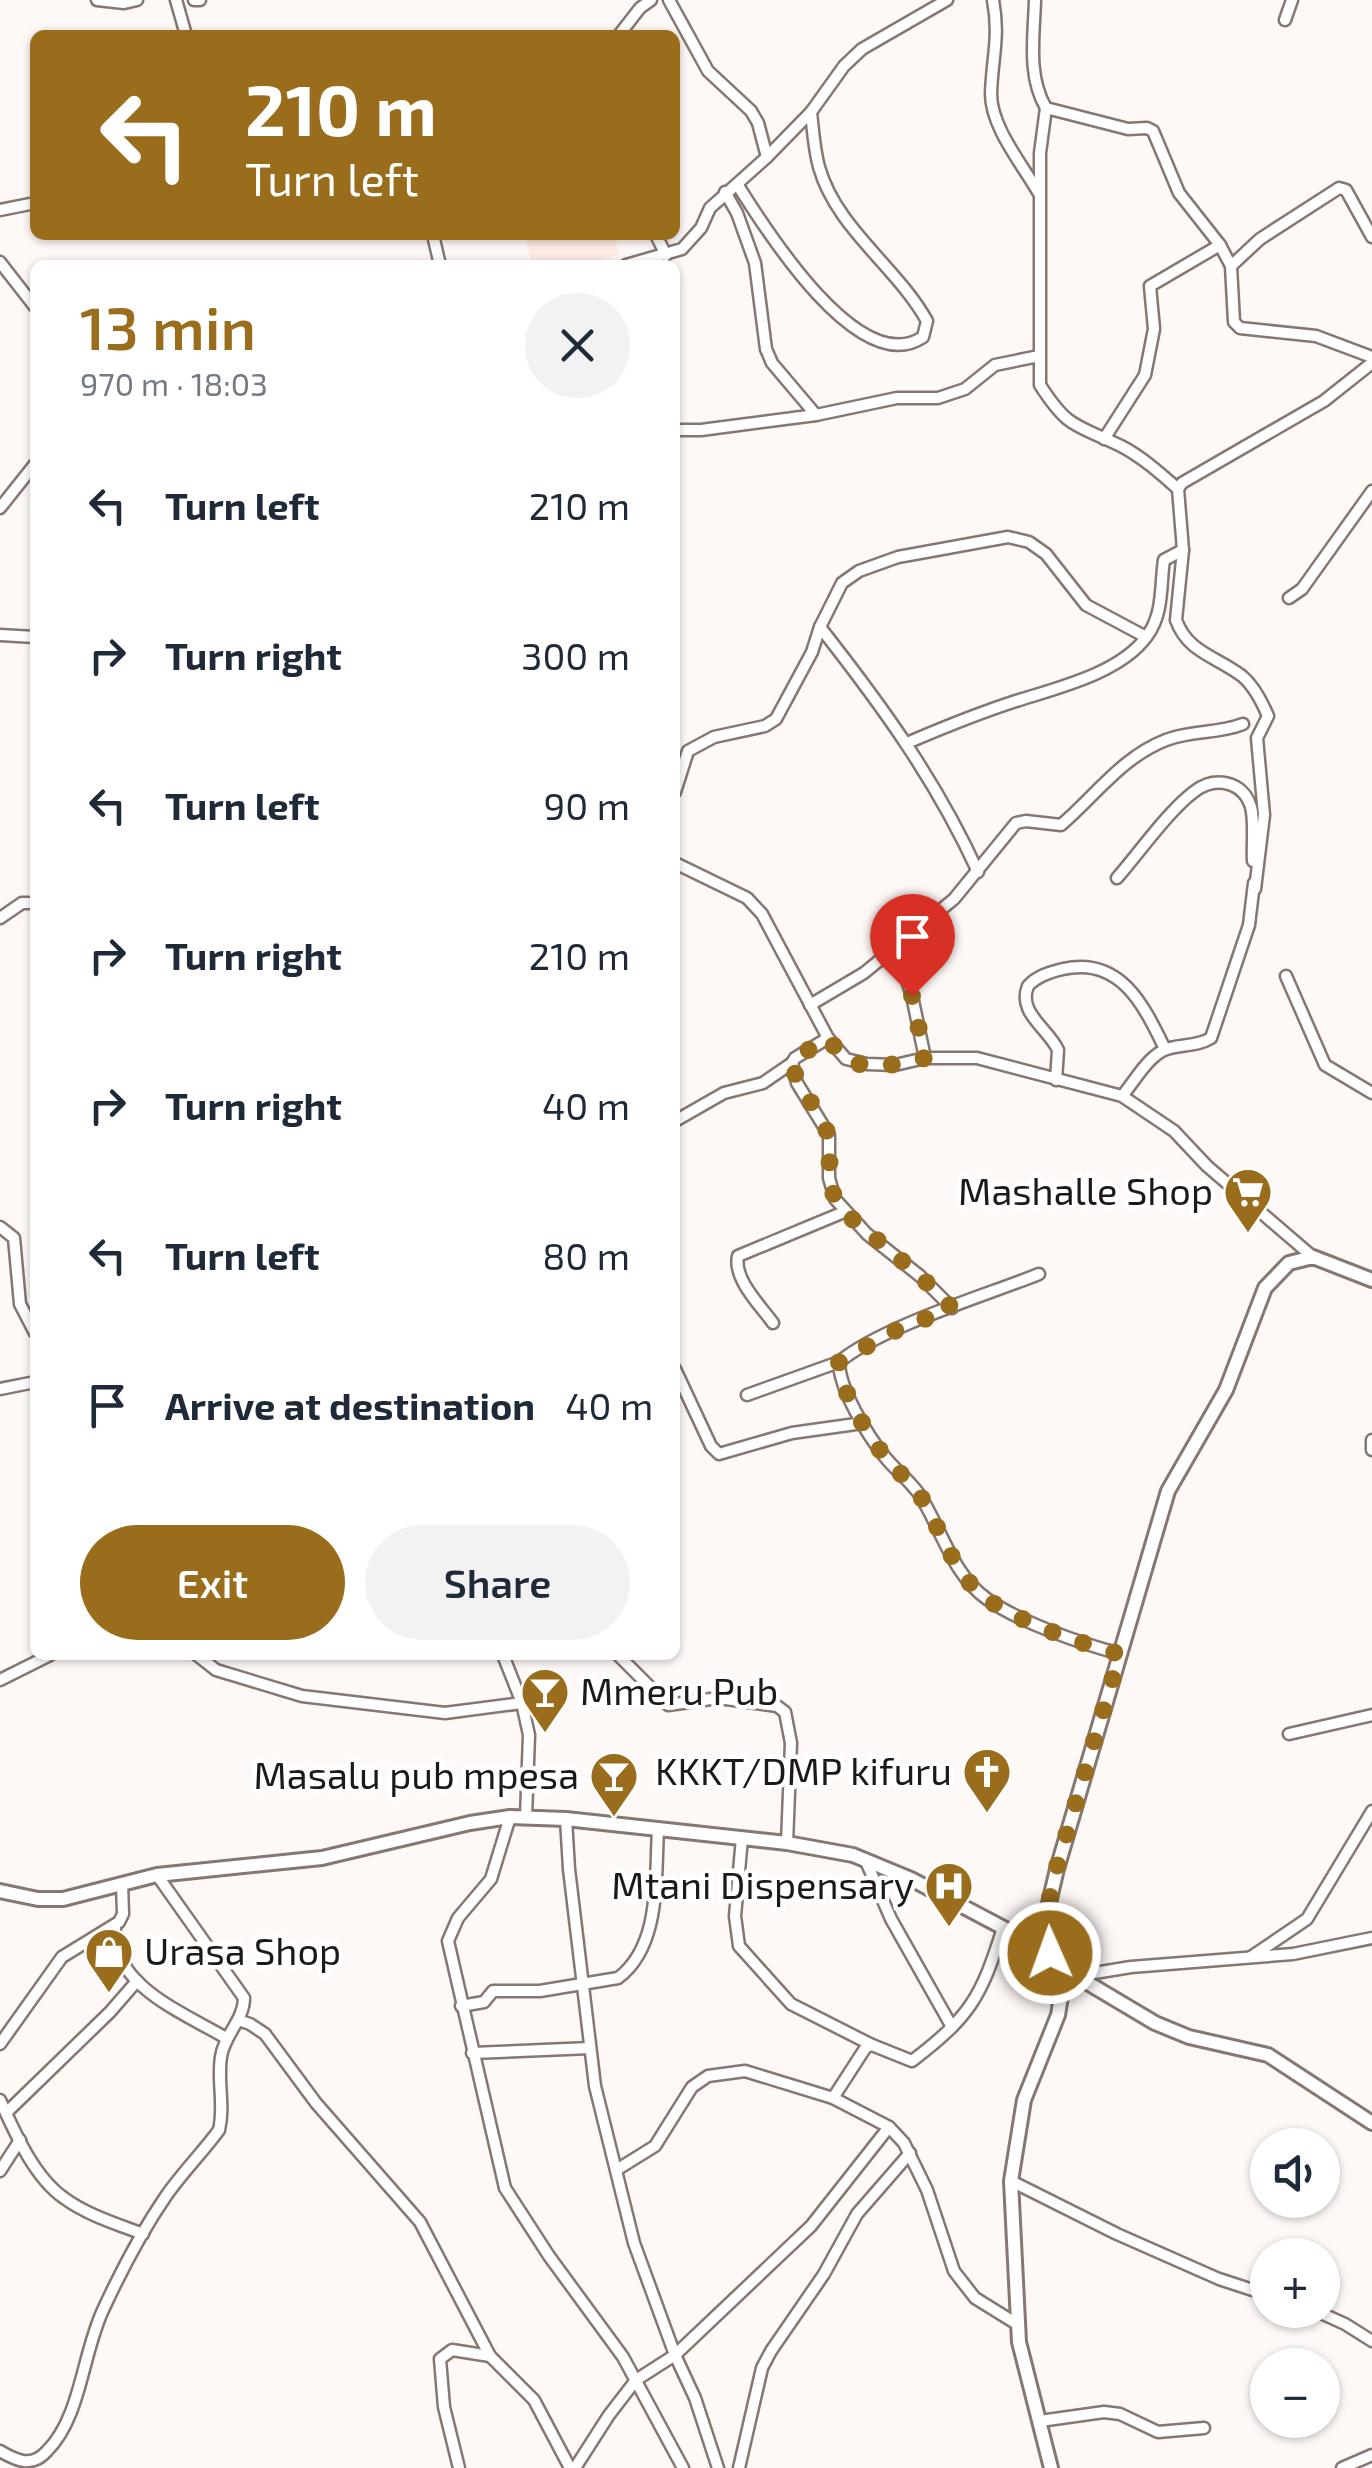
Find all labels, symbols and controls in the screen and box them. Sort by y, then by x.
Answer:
text: 210 m [245,66,437,150]
icon: left [80,70,210,200]
text: Turn left [245,151,419,205]
text: 13 min [80,290,256,362]
button: close [525,293,630,398]
text: 970 m · 18:03 [80,364,268,402]
icon: left [80,478,135,533]
text: Turn left [165,482,320,528]
text: 210 m [529,482,630,528]
icon: right [80,628,135,683]
text: Turn right [165,632,342,678]
text: 300 m [521,632,630,678]
icon: left [80,778,135,833]
text: Turn left [165,782,320,828]
text: 90 m [544,782,630,828]
pin [870,894,955,997]
icon: arrive [885,909,940,964]
icon: right [80,928,135,983]
text: Turn right [165,932,342,978]
text: 210 m [529,932,630,978]
icon: right [80,1078,135,1133]
text: Turn right [165,1082,342,1128]
text: 40 m [542,1082,630,1128]
supermarket icon: Mashalle Shop [1222,1166,1274,1234]
place label: Mashalle Shop [958,1167,1213,1213]
icon: left [80,1228,135,1283]
text: Turn left [165,1232,320,1278]
text: 80 m [542,1232,630,1278]
icon: arrive [80,1378,135,1433]
text: Arrive at destination [165,1382,535,1428]
text: 40 m [565,1382,653,1428]
button: Exit [80,1525,345,1640]
button: Share [365,1525,630,1640]
bar icon: Mmeru Pub [519,1666,571,1734]
place label: Mmeru Pub [580,1667,778,1713]
church icon: KKKT/DMP kifuru [961,1746,1013,1814]
place label: KKKT/DMP kifuru [655,1747,952,1793]
bar icon: Masalu pub mpesa [588,1750,640,1818]
place label: Masalu pub mpesa [253,1751,579,1797]
hospital icon: Mtani Dispensary [923,1860,975,1928]
place label: Mtani Dispensary [611,1861,914,1907]
position arrow [998,1901,1102,2005]
shop icon: Urasa Shop [83,1926,135,1994]
place label: Urasa Shop [144,1927,341,1973]
map controls [1250,2128,1340,2438]
button: sound [1250,2128,1340,2218]
button: + [1250,2238,1340,2328]
button: − [1250,2348,1340,2438]

